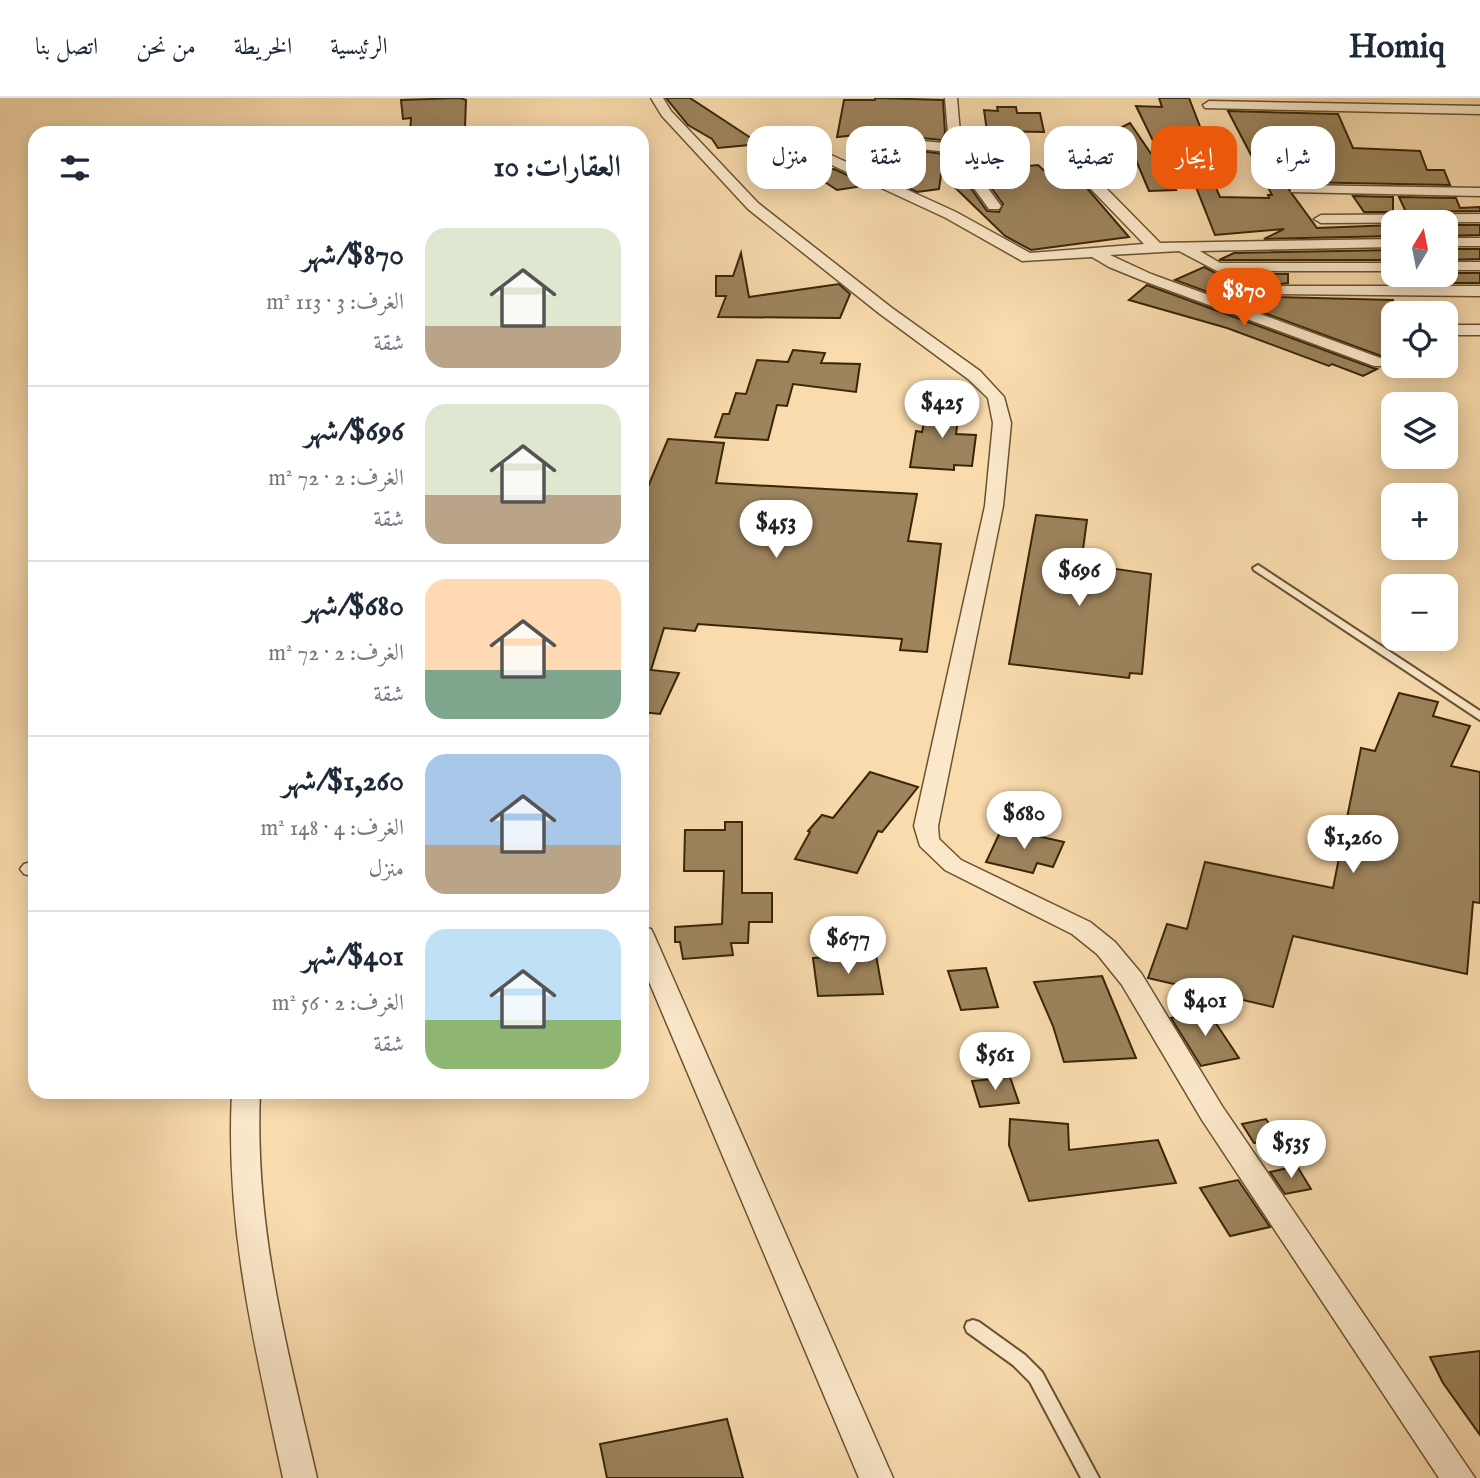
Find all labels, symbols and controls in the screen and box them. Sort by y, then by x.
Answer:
text: Homiq [1349,27,1445,69]
text: اتصل بنا [35,32,98,63]
text: من نحن [136,32,196,63]
text: الخريطة [234,32,292,63]
text: الرئيسية [330,32,388,63]
chip: منزل [747,126,832,189]
chip: شقة [846,126,926,189]
chip: جديد [940,126,1030,189]
chip: تصفية [1044,126,1137,189]
chip: إيجار [1151,126,1237,189]
chip: شراء [1251,126,1335,189]
icon: filters [56,149,94,187]
text: العقارات: 10 [494,149,621,187]
north arrow [1381,210,1458,287]
map controls [1381,210,1458,651]
text: $870/شهر [302,237,404,275]
icon: home [481,256,565,340]
pin: $870 [1203,268,1285,328]
text: $870 [1222,276,1266,305]
text: الغرف: 3 · 113 m² [266,288,404,317]
button: locate [1381,301,1458,378]
text: شقة [374,329,404,358]
pin: $425 [901,380,983,440]
text: $425 [920,388,964,417]
button: layers [1381,392,1458,469]
text: $696/شهر [304,413,404,451]
icon: home [481,432,565,516]
text: الغرف: 2 · 72 m² [268,464,404,493]
button: + [1381,483,1458,560]
pin: $453 [735,500,817,560]
text: شقة [374,505,404,534]
text: $453 [756,508,796,537]
pin: $696 [1038,548,1120,608]
text: $696 [1058,556,1100,585]
button: − [1381,574,1458,651]
text: $680/شهر [304,588,404,626]
icon: home [481,607,565,691]
text: الغرف: 2 · 72 m² [268,639,404,668]
text: شقة [374,680,404,709]
text: $1,260/شهر [282,763,404,801]
icon: home [481,782,565,866]
pin: $680 [983,792,1065,851]
text: $680 [1003,799,1045,828]
text: الغرف: 4 · 148 m² [260,814,404,843]
pin: $1,260 [1296,816,1410,875]
text: $1,260 [1323,823,1383,852]
text: منزل [369,855,404,884]
pin: $677 [807,916,889,976]
text: $677 [826,924,870,953]
text: $401/شهر [302,938,404,976]
icon: home [481,957,565,1041]
pin: $401 [1164,978,1246,1038]
text: $401 [1183,986,1227,1015]
text: الغرف: 2 · 56 m² [272,989,404,1018]
text: شقة [374,1030,404,1059]
pin: $561 [954,1032,1036,1092]
text: $561 [975,1040,1015,1069]
pin: $535 [1250,1121,1332,1180]
text: $535 [1272,1128,1310,1157]

